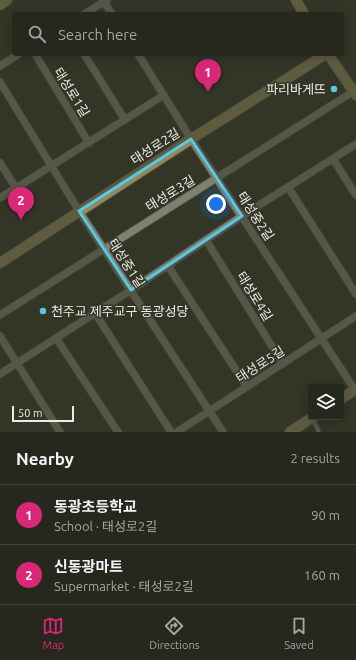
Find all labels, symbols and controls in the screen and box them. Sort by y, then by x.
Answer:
search box [12,12,344,56]
icon: search [26,23,48,45]
text: Search here [58,26,137,43]
pin: 1 [195,59,221,92]
street label: 태성로1길 [51,65,93,119]
place label: 파리바게뜨 [266,82,326,96]
marker: 파리바게뜨 [329,84,339,94]
street label: 태성로2길 [128,125,182,167]
street label: 태성로3길 [143,172,197,214]
pin: 2 [8,187,34,220]
street label: 태성중2길 [235,189,277,243]
your location [206,194,226,214]
street label: 태성중1길 [106,236,148,290]
street label: 태성로4길 [234,269,276,323]
place label: 천주교 제주교구 동광성당 [51,304,189,318]
marker: 천주교 제주교구 동광성당 [38,306,48,316]
street label: 태성로5길 [233,343,287,385]
map controls [308,384,344,420]
button: layers [308,384,344,420]
scale bar [12,404,74,423]
text: 50 m [18,407,42,419]
text: Nearby [16,449,74,468]
text: 2 results [290,451,340,465]
text: 동광초등학교 [54,498,137,515]
text: 1 [25,508,33,522]
text: 90 m [311,508,340,522]
text: School · 태성로2길 [54,519,157,533]
text: 신동광마트 [54,558,123,575]
text: 2 [25,568,33,582]
text: 160 m [304,568,340,582]
text: Supermarket · 태성로2길 [54,579,194,593]
tab: Map [42,615,64,651]
tab: Directions [149,615,200,651]
tab: Saved [284,615,314,651]

